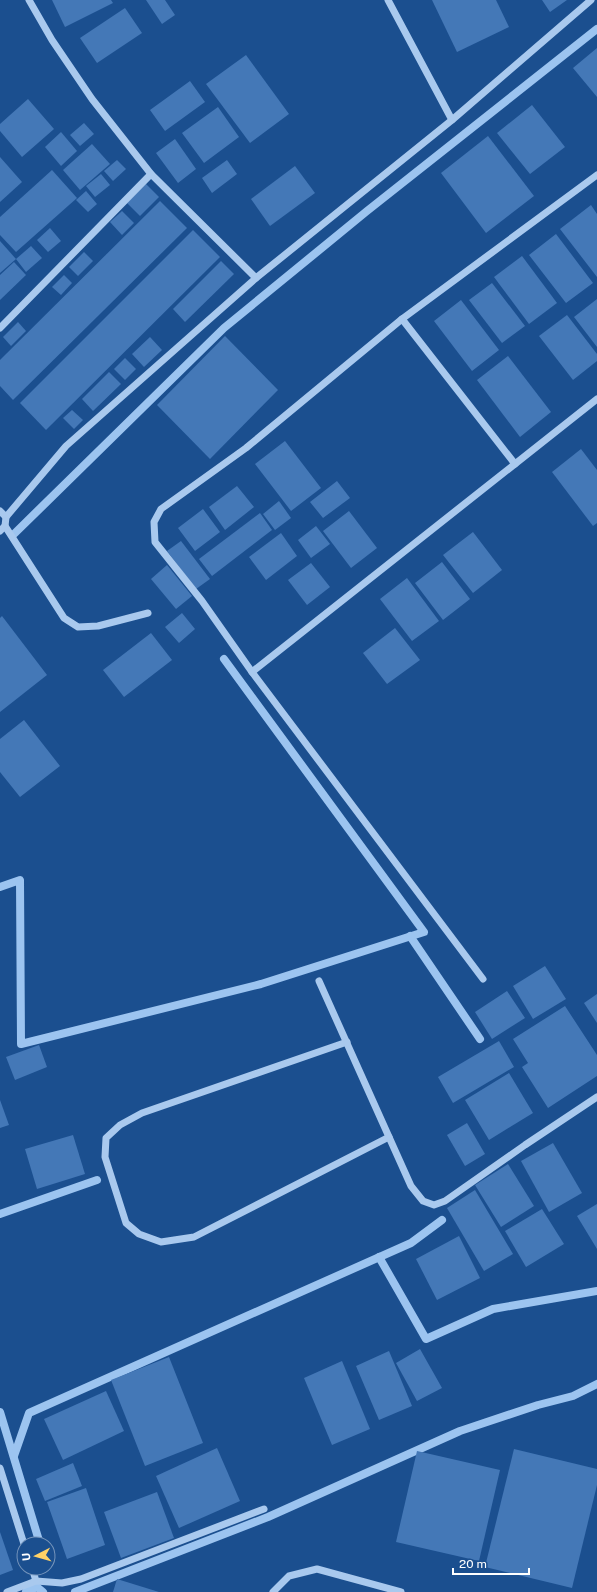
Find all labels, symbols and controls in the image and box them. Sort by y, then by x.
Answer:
north arrow [16,1536,56,1576]
scale bar [453,1550,529,1576]
text: U [20,1552,32,1562]
text: 20 m [459,1557,487,1571]

